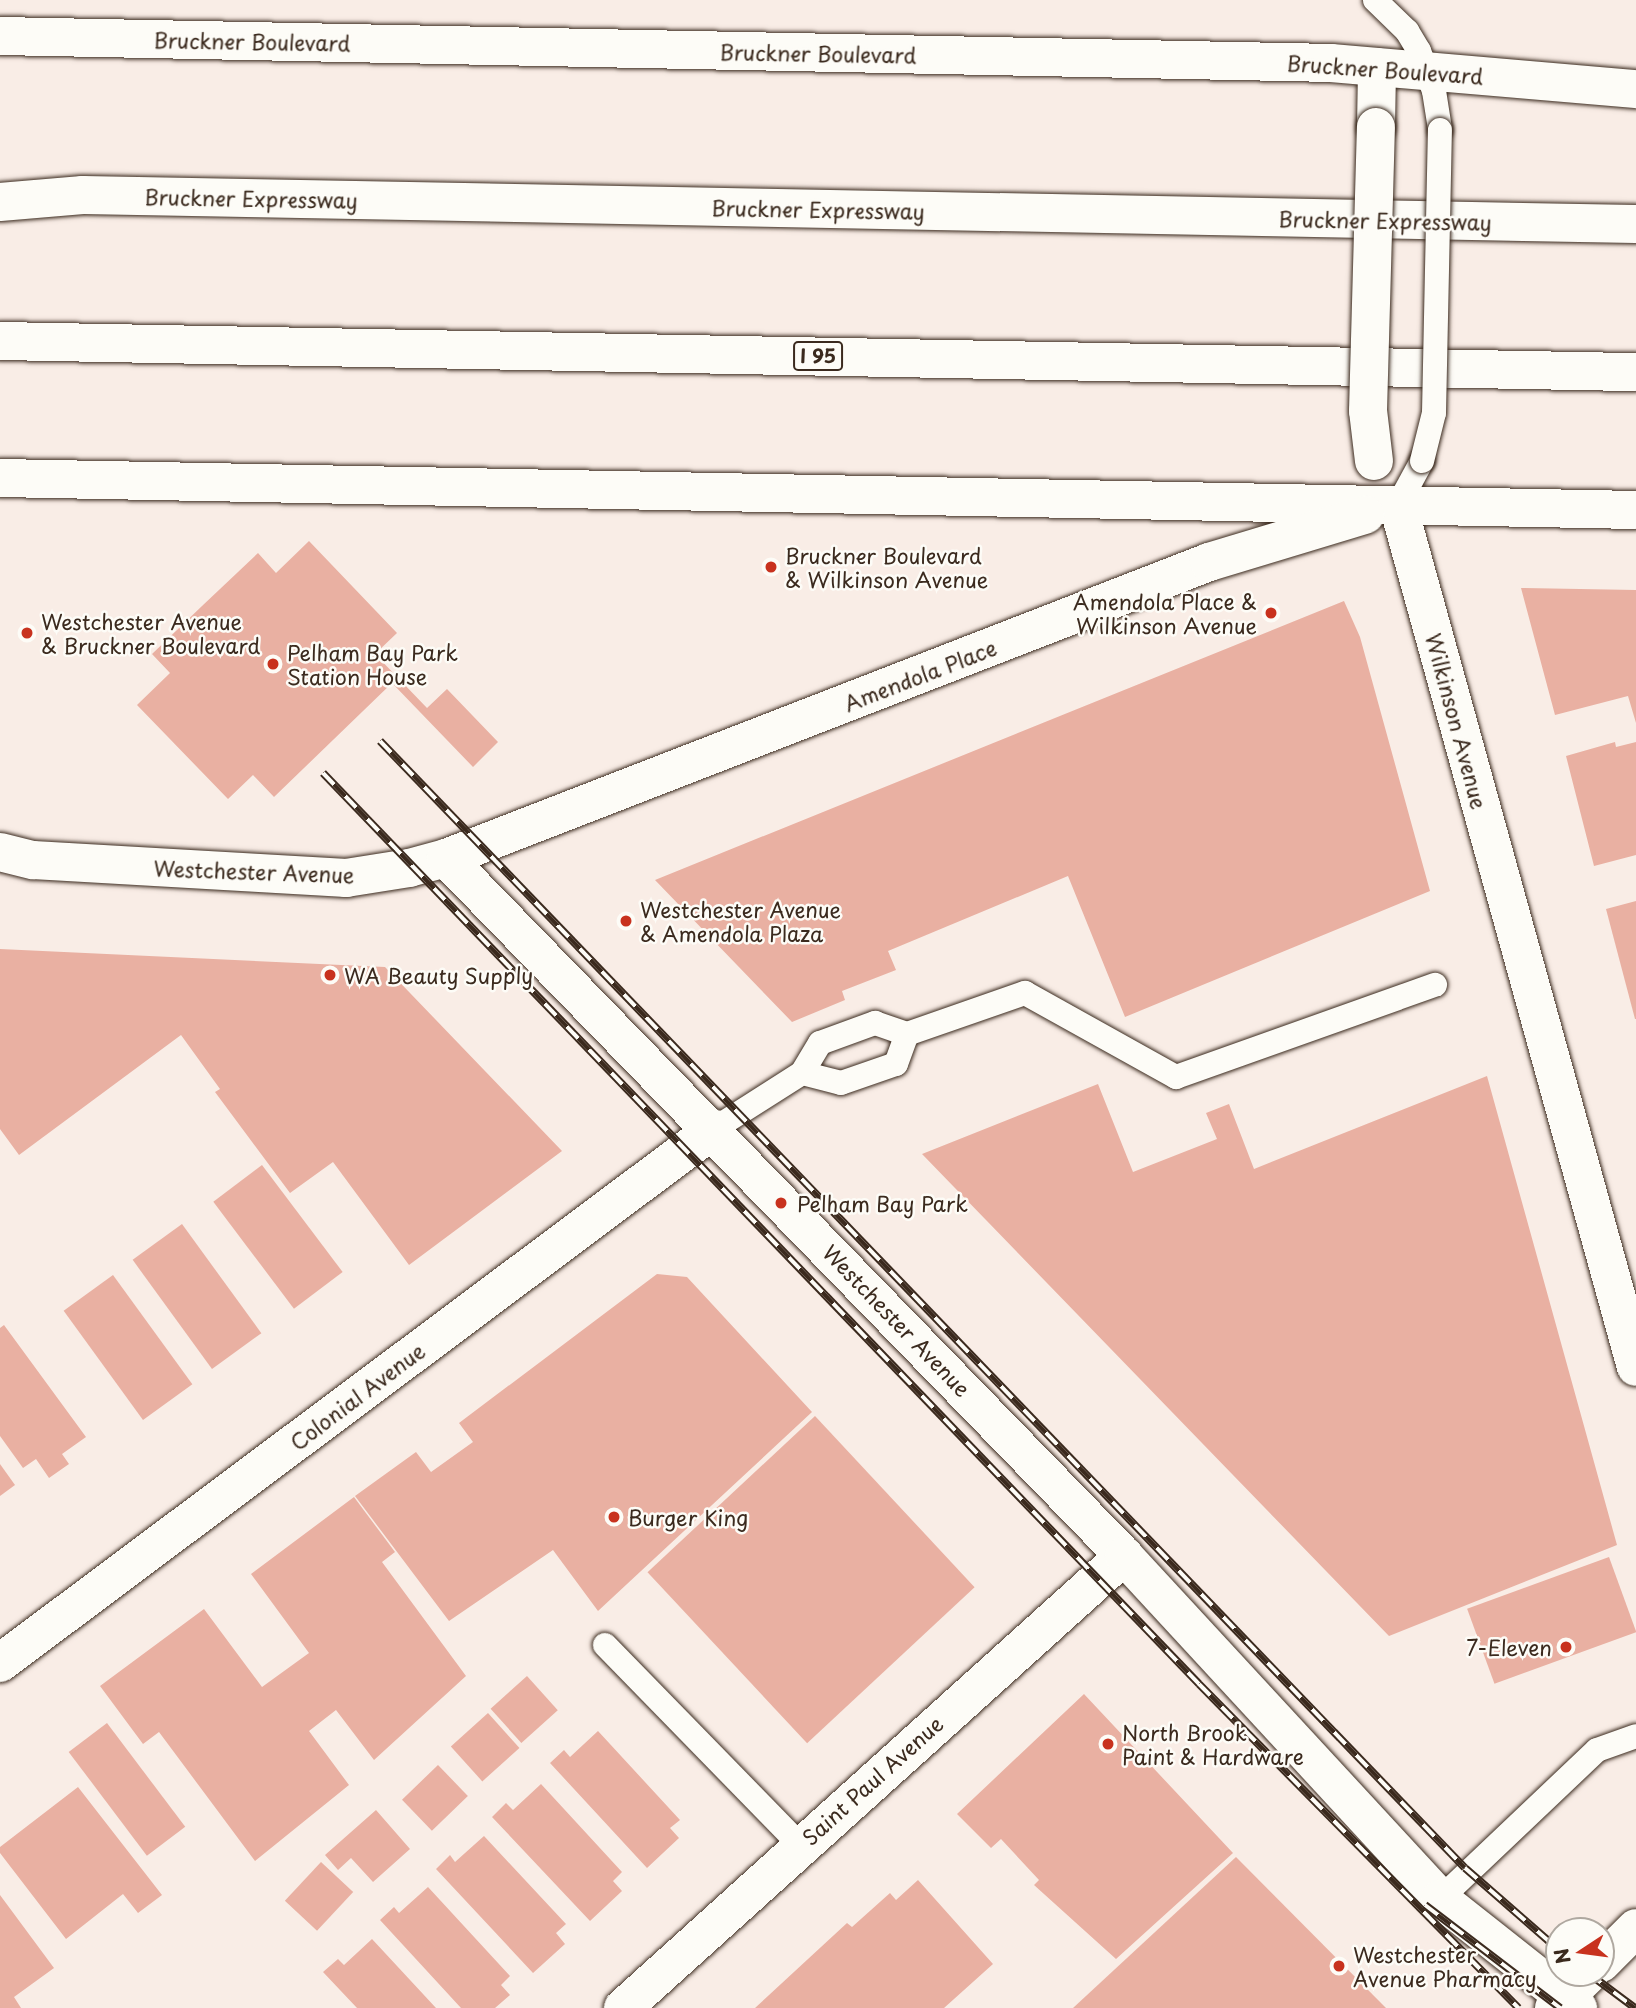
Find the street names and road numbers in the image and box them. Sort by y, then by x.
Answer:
street label: Bruckner Boulevard [152,27,352,55]
street label: Bruckner Boulevard [718,39,918,67]
street label: Bruckner Boulevard [1285,49,1485,89]
street label: Bruckner Expressway [142,184,360,212]
street label: Bruckner Expressway [709,195,927,223]
street label: Bruckner Expressway [1276,206,1494,234]
road number: I 95 [792,340,844,372]
street label: Wilkinson Avenue [1422,632,1492,810]
street label: Amendola Place [840,634,1000,716]
street label: Westchester Avenue [153,855,355,887]
street label: Westchester Avenue [818,1239,976,1401]
street label: Colonial Avenue [285,1337,429,1455]
street label: Saint Paul Avenue [796,1710,948,1850]

